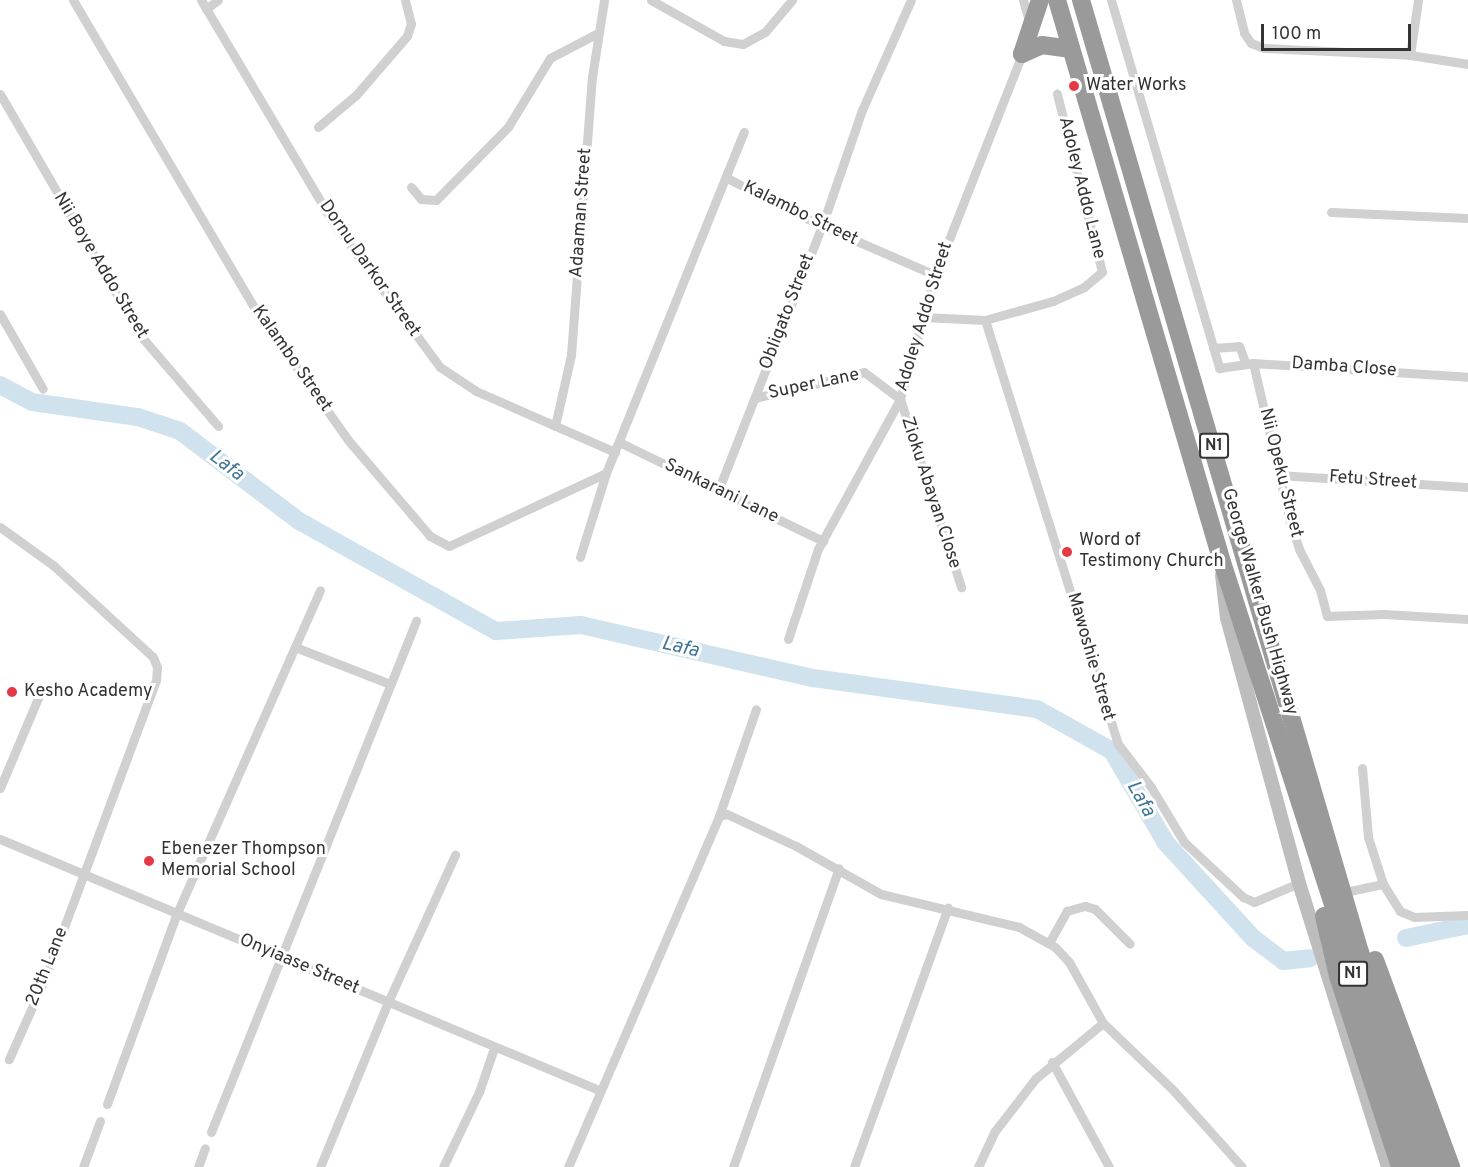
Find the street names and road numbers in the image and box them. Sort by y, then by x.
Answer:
street label: Adoley Addo Lane [1053,114,1109,262]
street label: Adaaman Street [567,147,597,279]
street label: Kalambo Street [739,177,861,251]
street label: Nii Boye Addo Street [48,189,152,343]
street label: Dornu Darkor Street [314,197,424,341]
street label: Adoley Addo Street [892,239,958,395]
street label: Obligato Street [756,251,820,373]
street label: Kalambo Street [246,302,336,416]
street label: Damba Close [1291,354,1397,382]
street label: Super Lane [767,365,861,405]
street label: Nii Opeku Street [1253,406,1307,540]
street label: Zioku Abayan Close [895,414,965,572]
road number: N1 [1199,433,1229,459]
street label: Sankarani Lane [660,455,782,529]
street label: Fetu Street [1328,467,1418,495]
street label: George Walker Bush Highway [1216,486,1302,718]
street label: Mawoshie Street [1061,590,1119,724]
street label: 20th Lane [22,924,74,1010]
street label: Onyiaase Street [236,930,362,1000]
road number: N1 [1338,961,1368,987]

